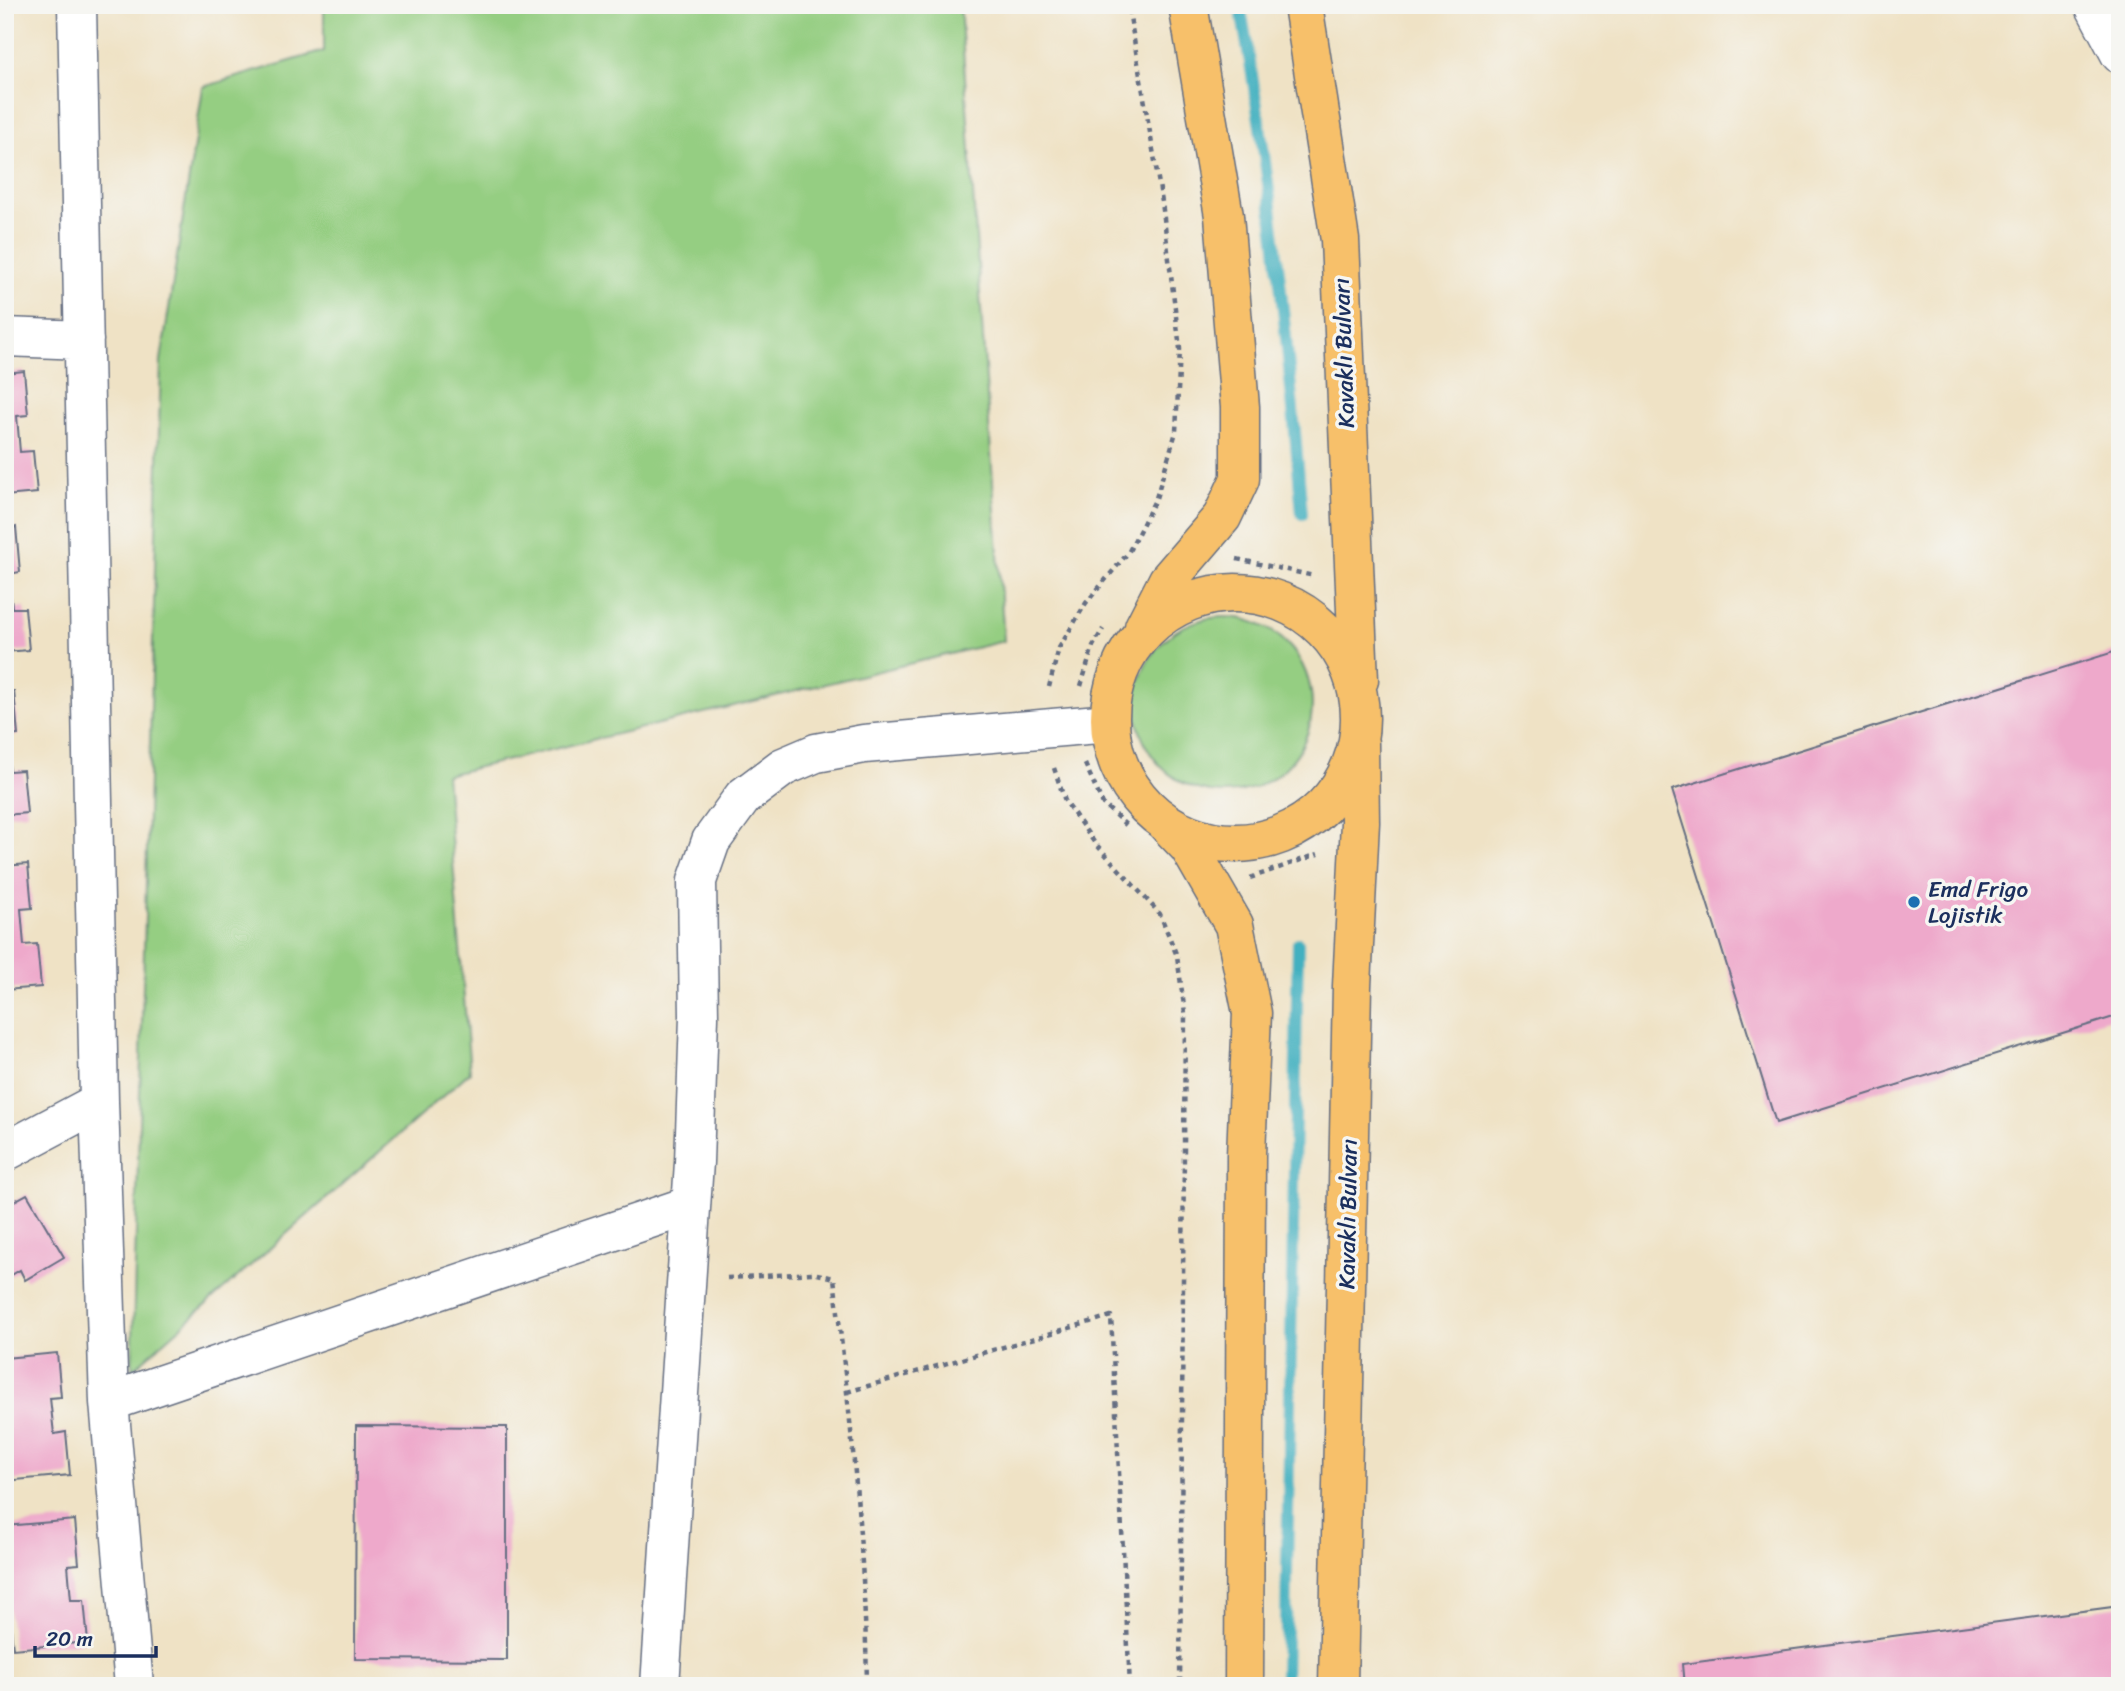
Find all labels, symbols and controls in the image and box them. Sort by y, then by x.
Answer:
street label: Kavaklı Bulvarı [1321,277,1367,429]
place label: Emd Frigo Lojistik [1928,869,2028,936]
marker: Emd Frigo Lojistik [1906,894,1922,910]
street label: Kavaklı Bulvarı [1326,1139,1370,1289]
scale bar [35,1614,156,1658]
text: 20 m [46,1620,93,1658]

